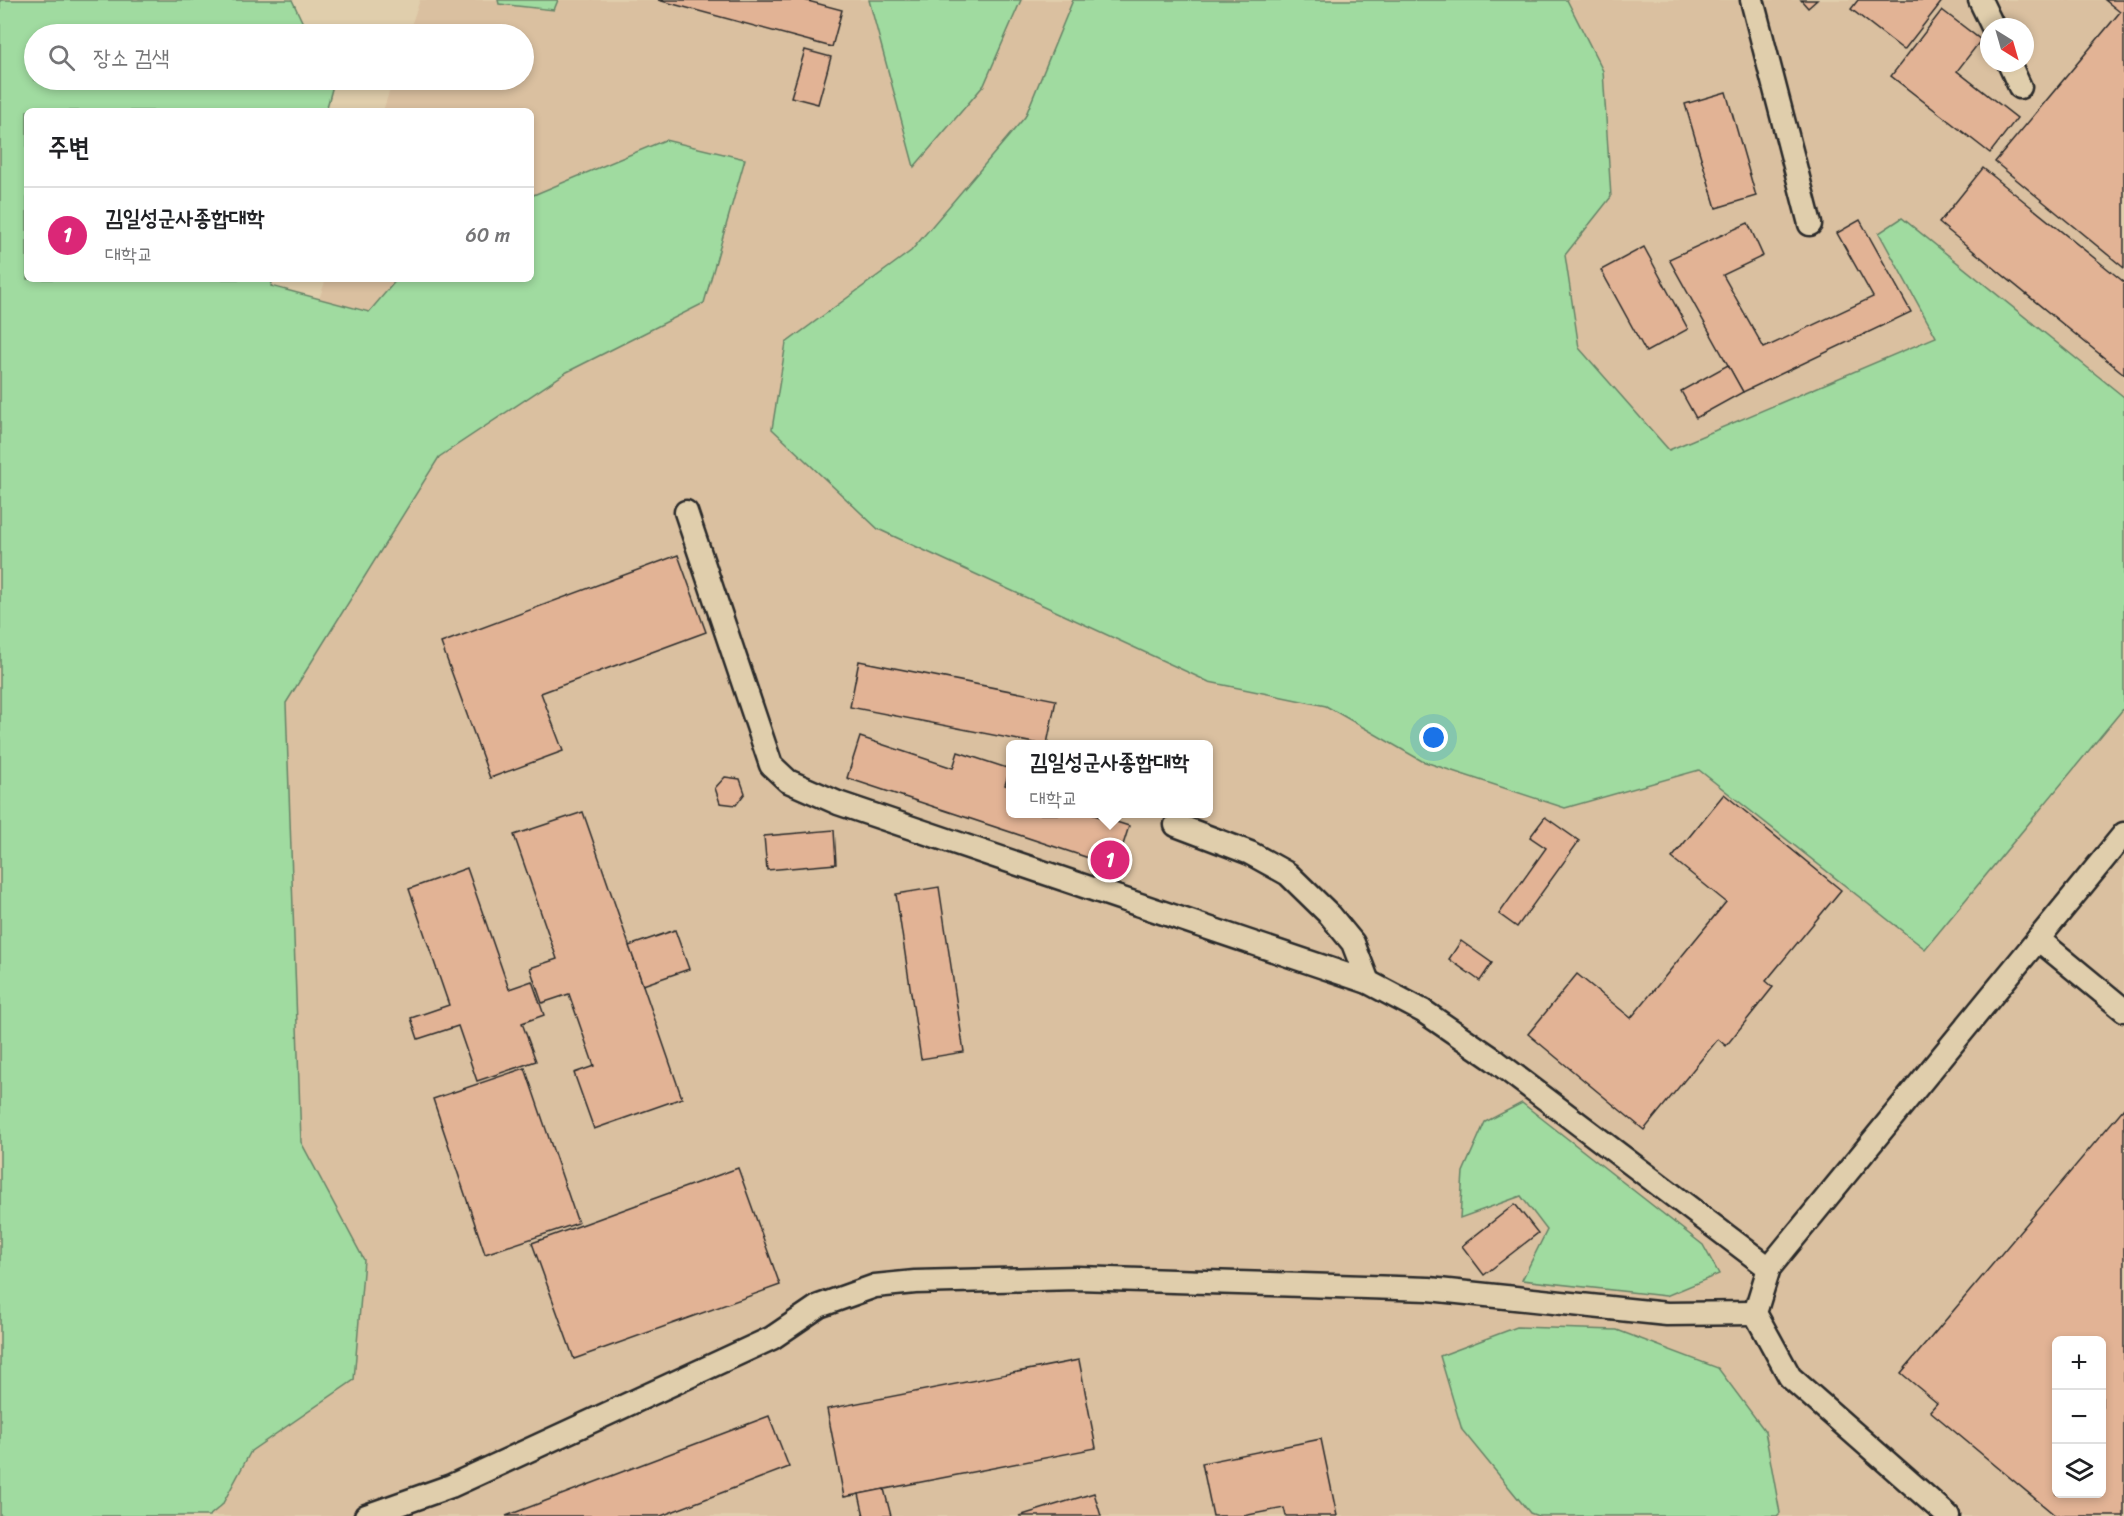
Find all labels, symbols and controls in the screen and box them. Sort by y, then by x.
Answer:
north arrow [1980,18,2034,72]
search box [24,24,534,90]
text: 장소 검색 [93,38,170,77]
icon: search [45,41,78,74]
text: 주변 [48,124,90,170]
text: 김일성군사종합대학 [105,198,264,237]
text: 1 [63,218,72,253]
text: 60 m [465,218,510,253]
text: 대학교 [105,237,153,272]
your location [1419,723,1448,752]
popup [1006,740,1213,818]
text: 김일성군사종합대학 [1030,742,1189,781]
text: 대학교 [1030,781,1078,816]
pin: 1 [1090,838,1130,882]
map controls [2052,1336,2106,1498]
button: + [2052,1336,2106,1390]
button: − [2052,1390,2106,1444]
button: layers [2052,1444,2106,1498]

